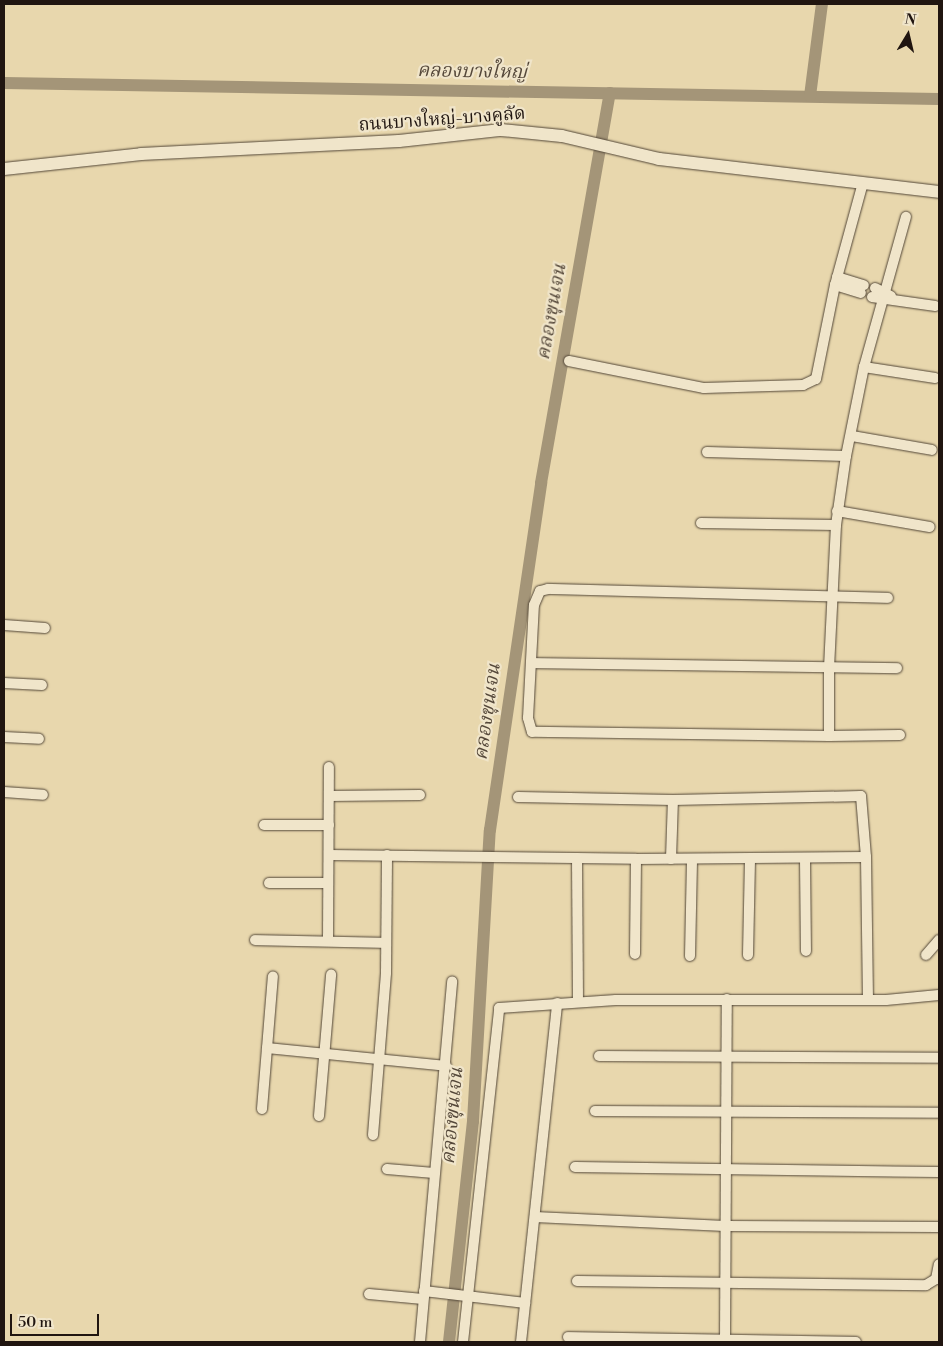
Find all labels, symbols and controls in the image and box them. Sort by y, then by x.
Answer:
north arrow [883,10,933,60]
text: N [903,10,917,30]
water label: คลองบางใหญ่ [417,60,527,84]
street label: ถนนบางใหญ่-บางคูลัด [358,103,526,137]
water label: คลองขุนเจน [532,262,572,362]
water label: คลองขุนเจน [470,662,506,762]
water label: คลองขุนเจน [437,1067,469,1165]
scale bar [12,1304,101,1336]
text: 50 m [18,1313,52,1332]

